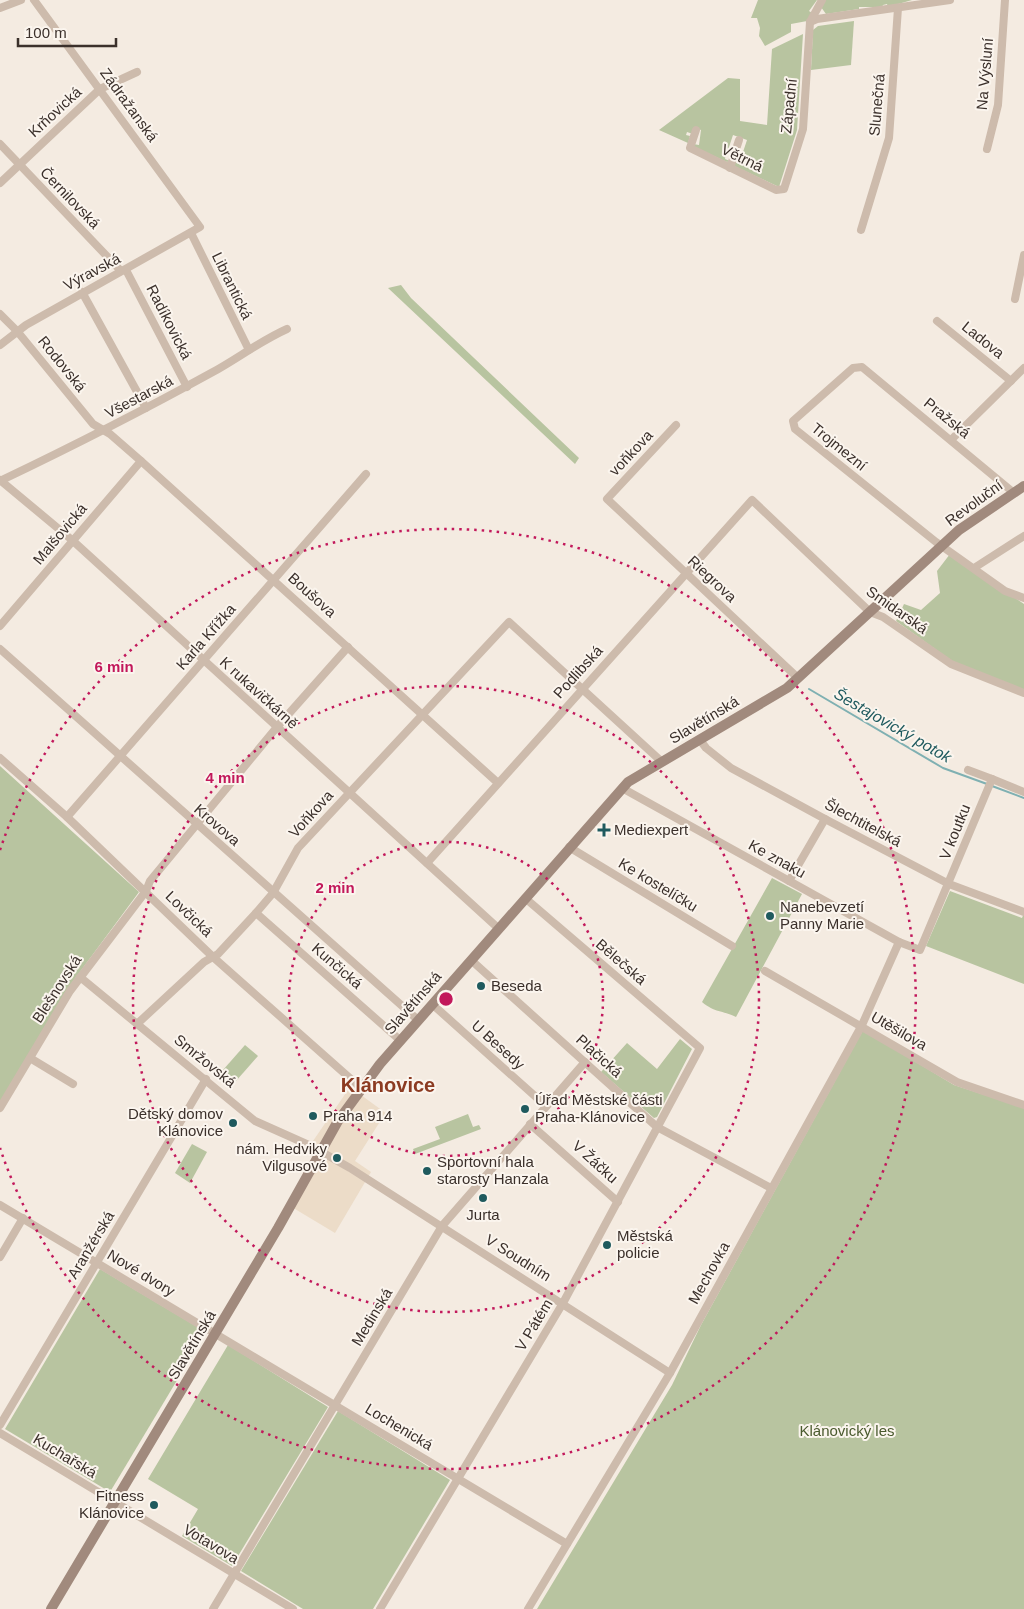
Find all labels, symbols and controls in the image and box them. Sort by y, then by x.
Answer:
scale bar [18,15,115,47]
text: 100 m [25,24,67,41]
street label: Na Výsluní [973,36,996,111]
street label: Zádražanská [97,65,162,145]
street label: Slunečná [865,72,888,137]
street label: Západní [777,77,800,134]
street label: Krňovická [25,83,85,140]
street label: Větrná [719,140,766,175]
street label: Černilovská [37,164,104,232]
street label: Výravská [61,249,124,294]
street label: Librantická [209,249,256,323]
street label: Radíkovická [143,282,196,363]
street label: Ladova [959,318,1008,362]
street label: Rodovská [35,332,90,395]
street label: Všestarská [102,371,176,421]
street label: Pražská [921,394,974,442]
street label: Trojmezní [808,419,871,475]
street label: voňkova [605,426,656,479]
street label: Revoluční [942,476,1006,529]
street label: Malšovická [29,499,90,568]
street label: Riegrova [685,552,741,606]
street label: Boušova [285,569,340,621]
street label: Smidarská [863,582,932,637]
street label: Karla Křížka [172,600,239,673]
street label: Podlibská [550,641,606,702]
street label: K rukavičkárně [217,653,302,732]
text: 6 min [94,658,134,675]
water label: Šestajovický potok [831,684,956,766]
street label: Slavětínská [666,692,742,747]
text: 4 min [205,769,245,786]
street label: Voňkova [285,786,337,841]
street label: Šlechtitelská [822,795,905,850]
street label: Krovova [191,800,244,850]
street label: V koutku [936,802,973,862]
place label: Mediexpert [614,821,689,838]
marker: Mediexpert [598,824,610,836]
street label: Ke znaku [746,836,809,881]
street label: Ke kostelíčku [616,854,701,915]
text: 2 min [315,879,355,896]
street label: Lovčická [162,887,217,940]
place label: Nanebevzetí Panny Marie [780,898,865,932]
marker: Nanebevzetí Panny Marie [764,910,776,922]
street label: Bělečská [593,935,650,988]
street label: Kunčická [309,939,366,992]
street label: Blešnovská [29,951,85,1026]
street label: Slavětínská [381,967,445,1038]
place label: Beseda [491,977,543,994]
marker: Beseda [475,980,487,992]
centre of rings [437,990,455,1008]
street label: Utěšilova [868,1008,931,1054]
street label: U Besedy [468,1017,529,1073]
street label: Smržovská [171,1031,240,1091]
street label: Plačická [573,1031,626,1081]
district label: Klánovice [341,1074,435,1096]
place label: Úřad Městské části Praha-Klánovice [535,1091,663,1125]
marker: Úřad Městské části Praha-Klánovice [519,1103,531,1115]
place label: Dětský domov Klánovice [128,1105,223,1139]
place label: Praha 914 [323,1107,392,1124]
marker: Praha 914 [307,1110,319,1122]
marker: Dětský domov Klánovice [227,1117,239,1129]
street label: V Žáčku [569,1137,621,1186]
place label: nám. Hedviky Vilgusové [236,1140,327,1174]
marker: nám. Hedviky Vilgusové [331,1152,343,1164]
place label: Sportovní hala starosty Hanzala [437,1153,549,1187]
marker: Sportovní hala starosty Hanzala [421,1165,433,1177]
marker: Jurta [477,1192,489,1204]
place label: Jurta [466,1206,500,1223]
street label: Aranžérská [64,1207,118,1282]
place label: Městská policie [617,1227,674,1261]
street label: V Soudním [482,1231,554,1284]
street label: Mechovka [685,1238,733,1307]
marker: Městská policie [601,1239,613,1251]
street label: Nové dvory [104,1246,179,1300]
street label: Medinská [348,1284,396,1349]
street label: V Pátém [511,1296,556,1354]
street label: Slavětínská [164,1307,219,1382]
street label: Lochenická [362,1400,437,1454]
park label: Klánovický les [799,1422,895,1439]
street label: Kuchařská [31,1430,101,1481]
place label: Fitness Klánovice [79,1487,144,1521]
marker: Fitness Klánovice [148,1499,160,1511]
street label: Votavova [180,1520,243,1567]

